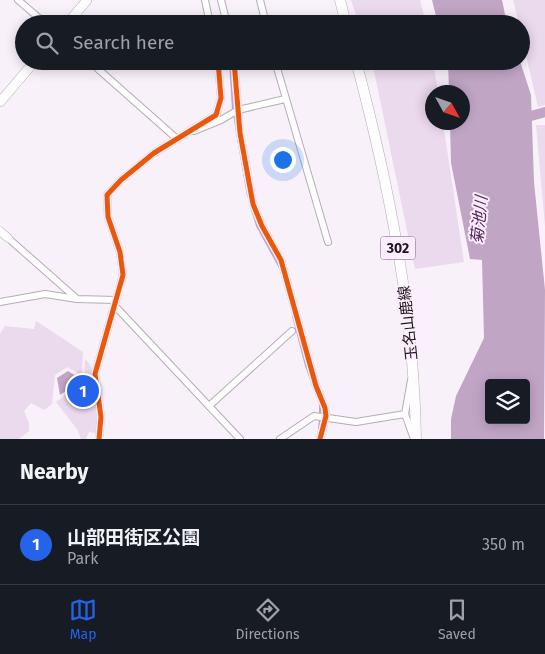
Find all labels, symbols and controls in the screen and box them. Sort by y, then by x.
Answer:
search box [15,15,530,70]
icon: search [33,29,61,57]
text: Search here [73,31,174,54]
north arrow [425,85,470,130]
your location [270,147,296,173]
water label: 菊池川 [467,193,491,245]
road number: 302 [380,237,416,260]
street label: 玉名山鹿線 [395,285,421,361]
pin: 1 [67,372,99,410]
map controls [485,379,530,424]
button: layers [485,379,530,424]
text: Nearby [20,459,88,485]
text: 山部田街区公園 [67,526,200,549]
text: 1 [32,535,40,554]
text: 350 m [482,535,525,554]
text: Park [67,549,99,568]
tab: Map [69,596,97,643]
tab: Directions [235,596,300,643]
tab: Saved [438,596,476,643]

